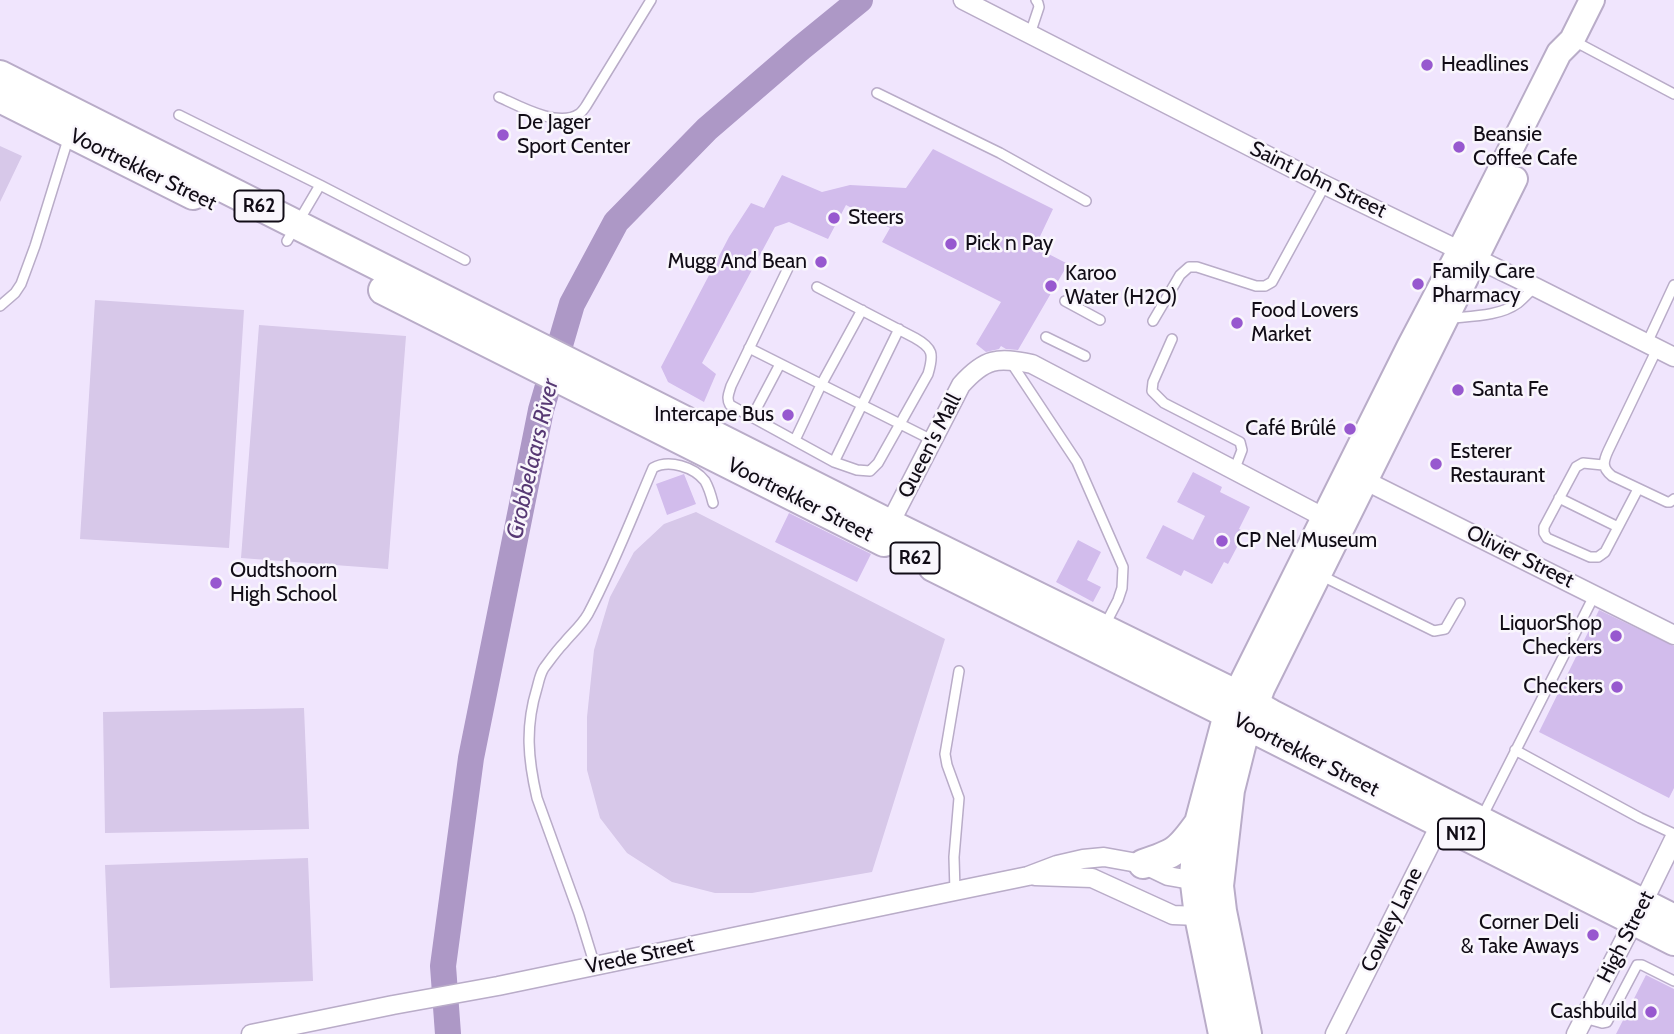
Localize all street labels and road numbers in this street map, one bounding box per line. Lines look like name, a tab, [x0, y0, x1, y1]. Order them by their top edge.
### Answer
street label: Voortrekker Street	[66, 124, 220, 216]
street label: Saint John Street	[1246, 136, 1390, 224]
road number: R62	[234, 190, 284, 222]
street label: Queen's Mall	[893, 390, 967, 502]
street label: Voortrekker Street	[723, 452, 877, 548]
street label: Olivier Street	[1462, 520, 1578, 594]
road number: R62	[890, 542, 940, 573]
street label: Voortrekker Street	[1229, 707, 1383, 803]
road number: N12	[1438, 818, 1484, 849]
street label: Cowley Lane	[1356, 864, 1428, 976]
street label: High Street	[1592, 887, 1660, 987]
street label: Vrede Street	[583, 932, 697, 980]

